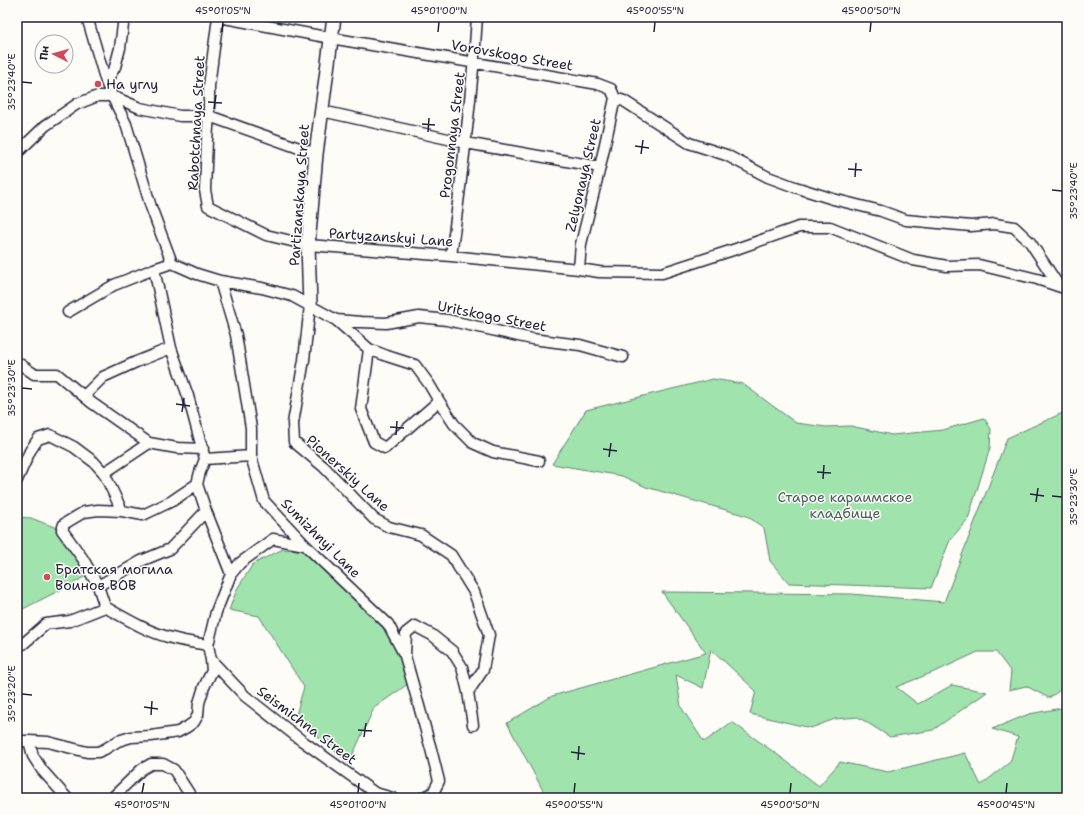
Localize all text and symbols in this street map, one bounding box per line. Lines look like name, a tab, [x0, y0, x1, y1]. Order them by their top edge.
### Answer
text: 45°01'05"N	[195, 4, 251, 17]
text: 45°01'00"N	[411, 4, 467, 17]
text: 45°00'55"N	[626, 4, 684, 17]
text: 45°00'50"N	[841, 4, 901, 17]
north arrow	[34, 34, 74, 74]
street label: Vorovskogo Street	[450, 35, 574, 75]
text: Пн	[36, 45, 53, 61]
text: 35°23'40"E	[5, 53, 18, 111]
street label: Rabotchnaya Street	[183, 55, 209, 191]
street label: Progonnaya Street	[435, 71, 469, 199]
place label: На углу	[106, 75, 158, 93]
marker: На углу	[93, 79, 103, 89]
street label: Zelyonaya Street	[561, 117, 605, 233]
street label: Partizanskaya Street	[285, 123, 313, 267]
text: 35°23'40"E	[1067, 162, 1080, 220]
street label: Partyzanskyi Lane	[328, 224, 454, 250]
street label: Uritskogo Street	[436, 297, 548, 335]
text: 35°23'30"E	[5, 359, 18, 417]
street label: Pionerskiy Lane	[303, 431, 394, 515]
text: 35°23'30"E	[1067, 468, 1080, 526]
park label: Старое караимское кладбище	[777, 488, 913, 522]
street label: Sumizhnyi Lane	[277, 494, 365, 582]
place label: Братская могила Воинов ВОВ	[55, 560, 173, 594]
marker: Братская могила Воинов ВОВ	[42, 572, 52, 582]
text: 35°23'20"E	[5, 665, 18, 723]
street label: Seismichna Street	[254, 682, 360, 768]
text: 45°01'05"N	[114, 798, 170, 811]
text: 45°01'00"N	[330, 798, 386, 811]
text: 45°00'55"N	[545, 798, 603, 811]
text: 45°00'50"N	[760, 798, 820, 811]
text: 45°00'45"N	[977, 798, 1035, 811]

